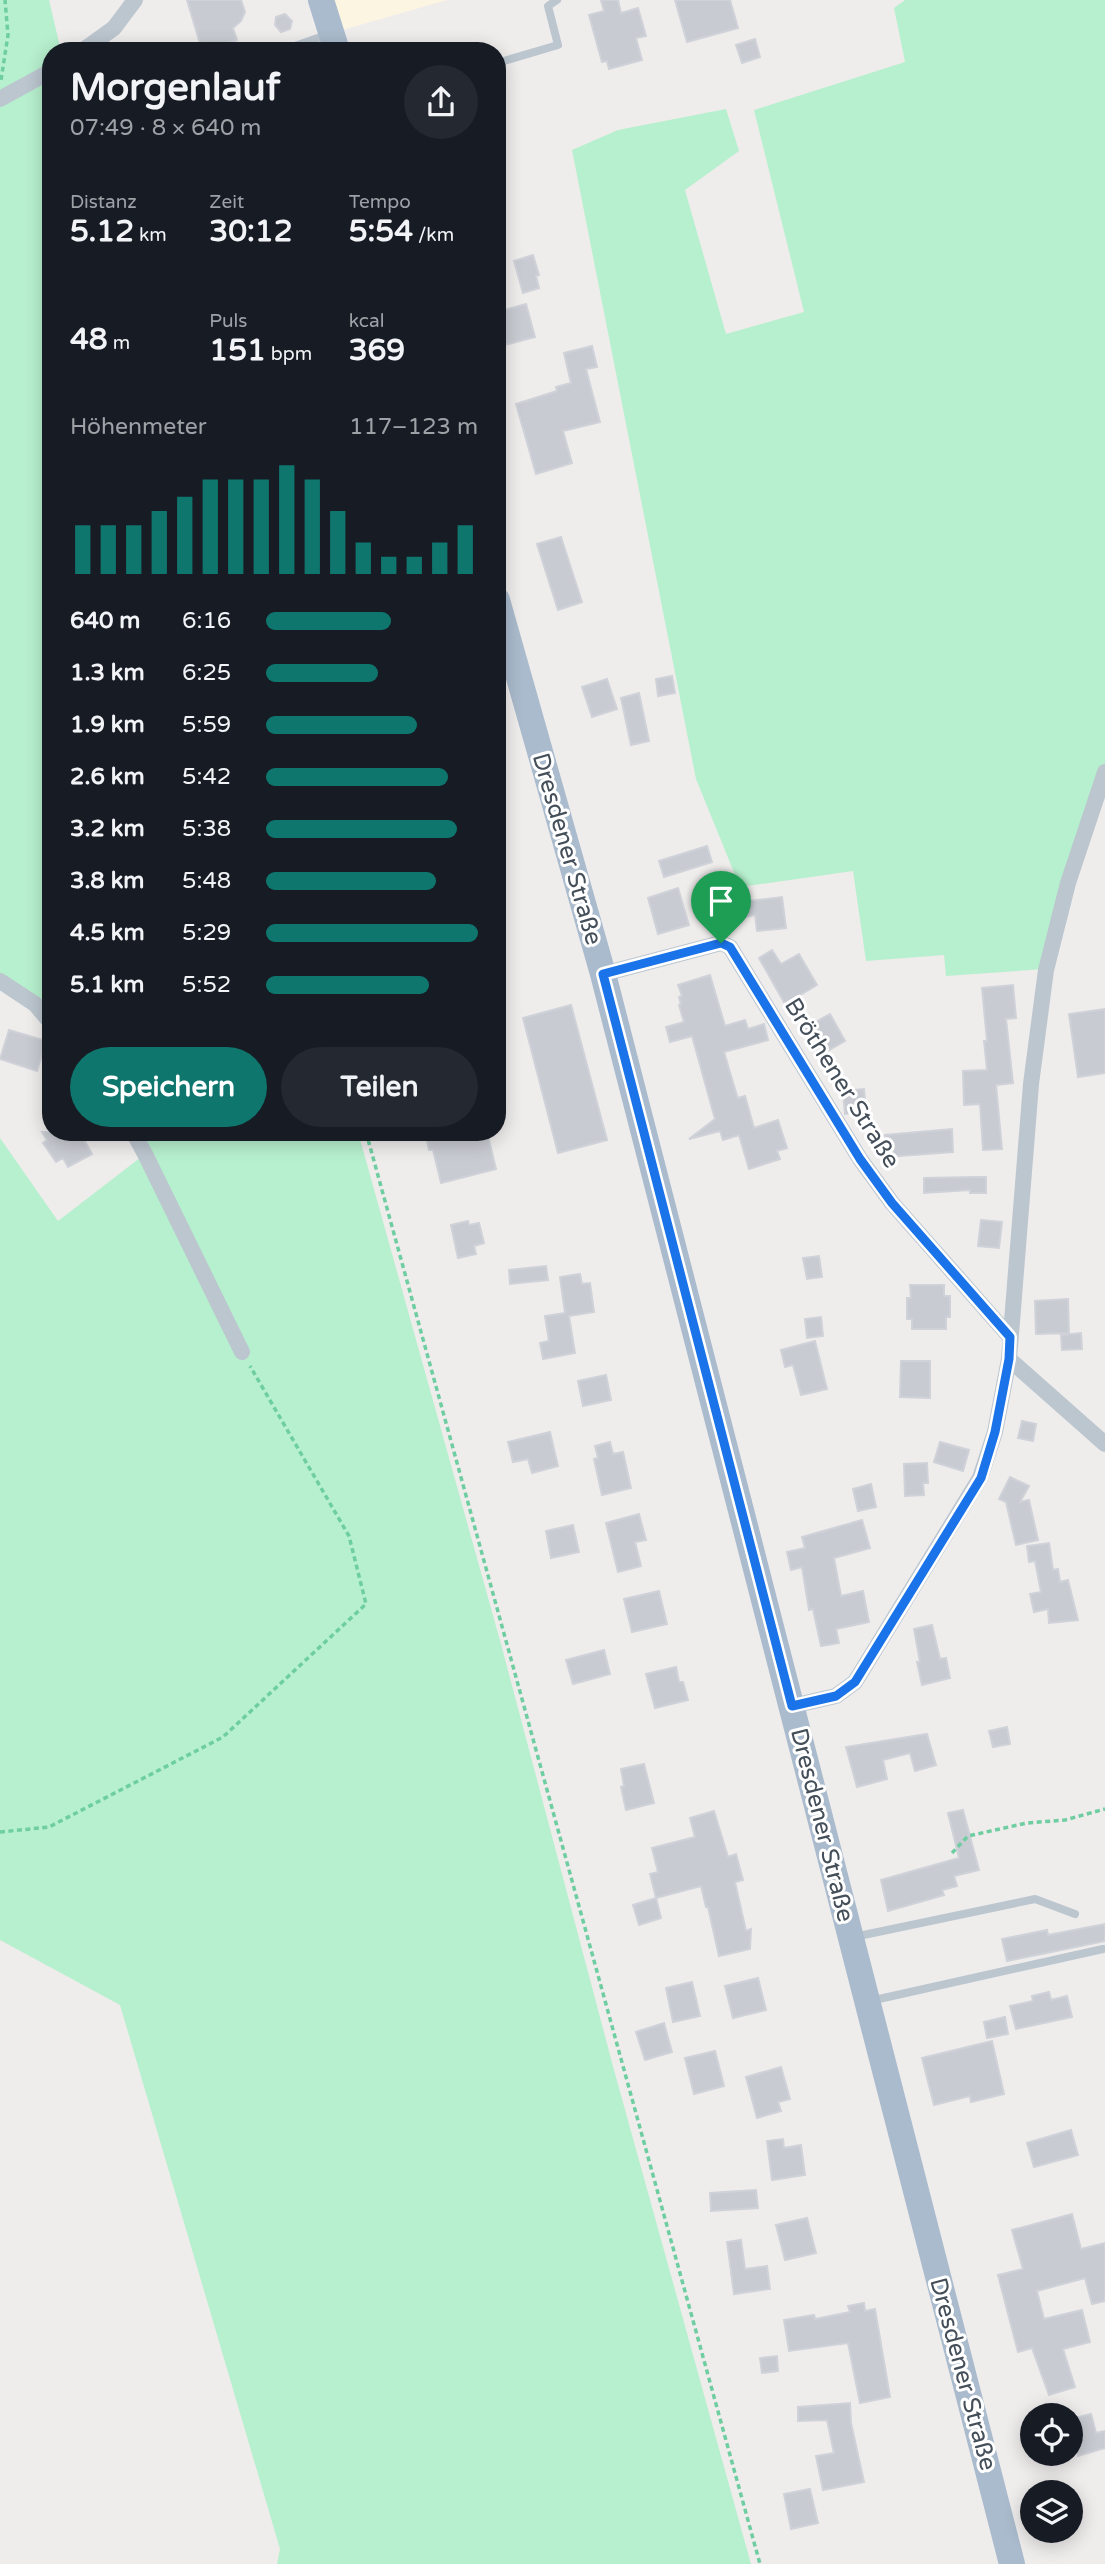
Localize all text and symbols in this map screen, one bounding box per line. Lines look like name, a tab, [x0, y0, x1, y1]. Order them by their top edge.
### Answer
text: Morgenlauf	[70, 65, 280, 111]
button: share	[404, 65, 478, 139]
text: 07:49 · 8 × 640 m	[70, 114, 261, 142]
text: Distanz	[70, 191, 137, 213]
text: Zeit	[209, 191, 244, 213]
text: Tempo	[349, 191, 411, 213]
text: 5.12	[70, 213, 134, 250]
text: 30:12	[209, 213, 293, 250]
text: 5:54	[349, 213, 413, 250]
text: km	[134, 224, 167, 246]
text: /km	[413, 224, 454, 246]
text: Puls	[209, 310, 247, 332]
text: kcal	[349, 310, 384, 332]
text: 48	[70, 321, 108, 358]
text: m	[108, 332, 130, 354]
text: 151	[209, 332, 266, 369]
text: 369	[349, 332, 405, 369]
text: bpm	[266, 343, 312, 365]
text: Höhenmeter	[70, 413, 207, 441]
text: 117–123 m	[349, 413, 478, 441]
text: 640 m	[70, 607, 140, 635]
text: 6:16	[182, 607, 231, 635]
text: 1.3 km	[70, 659, 145, 687]
text: 6:25	[182, 659, 231, 687]
text: 1.9 km	[70, 711, 145, 739]
text: 5:59	[182, 711, 231, 739]
street label: Dresdener Straße	[526, 750, 608, 948]
text: 2.6 km	[70, 763, 145, 791]
text: 5:42	[182, 763, 231, 791]
text: 3.2 km	[70, 815, 145, 843]
text: 5:38	[182, 815, 231, 843]
text: 3.8 km	[70, 867, 144, 895]
text: 5:48	[182, 867, 231, 895]
pin	[691, 871, 751, 943]
icon: arrive	[702, 882, 740, 920]
text: 4.5 km	[70, 919, 145, 947]
text: 5:29	[182, 919, 231, 947]
text: 5.1 km	[70, 971, 144, 999]
text: 5:52	[182, 971, 231, 999]
street label: Bröthener Straße	[778, 993, 906, 1173]
button: Speichern	[70, 1047, 267, 1127]
button: Teilen	[281, 1047, 478, 1127]
street label: Dresdener Straße	[784, 1725, 860, 1925]
street label: Dresdener Straße	[923, 2274, 1003, 2474]
map controls	[1020, 2403, 1083, 2543]
button: locate	[1020, 2403, 1083, 2466]
button: layers	[1020, 2480, 1083, 2543]

